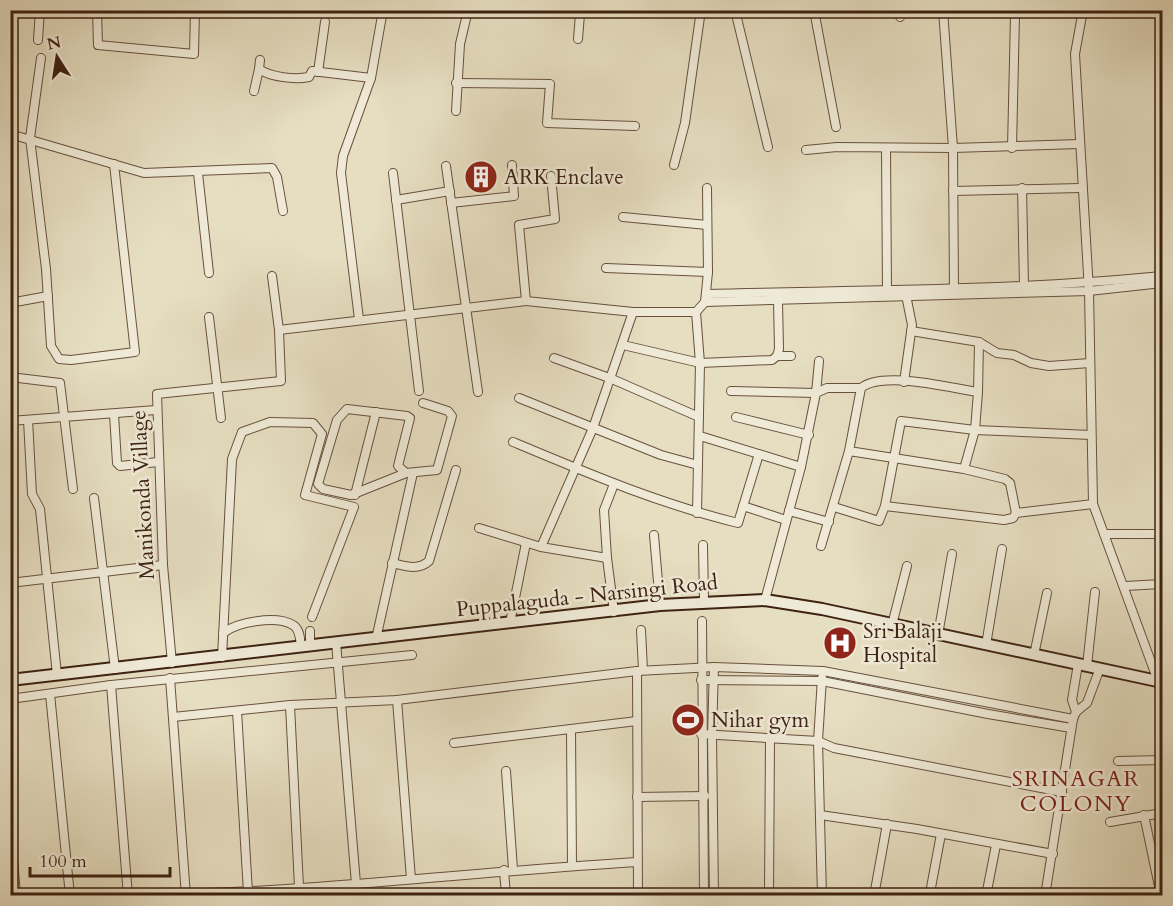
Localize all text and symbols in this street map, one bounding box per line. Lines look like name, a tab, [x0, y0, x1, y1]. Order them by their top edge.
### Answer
north arrow	[27, 27, 87, 87]
text: N	[45, 31, 63, 56]
building icon: ARK Enclave	[463, 159, 499, 195]
place label: ARK Enclave	[504, 163, 624, 192]
street label: Manikonda Village	[124, 410, 162, 580]
street label: Puppalaguda - Narsingi Road	[455, 568, 719, 624]
place label: Sri Balaji Hospital	[863, 617, 942, 670]
hospital icon: Sri Balaji Hospital	[822, 625, 858, 661]
sports icon: Nihar gym	[670, 702, 706, 738]
place label: Nihar gym	[711, 706, 810, 735]
district label: SRINAGAR COLONY	[1012, 764, 1140, 819]
scale bar	[30, 840, 170, 878]
text: 100 m	[39, 849, 87, 874]

